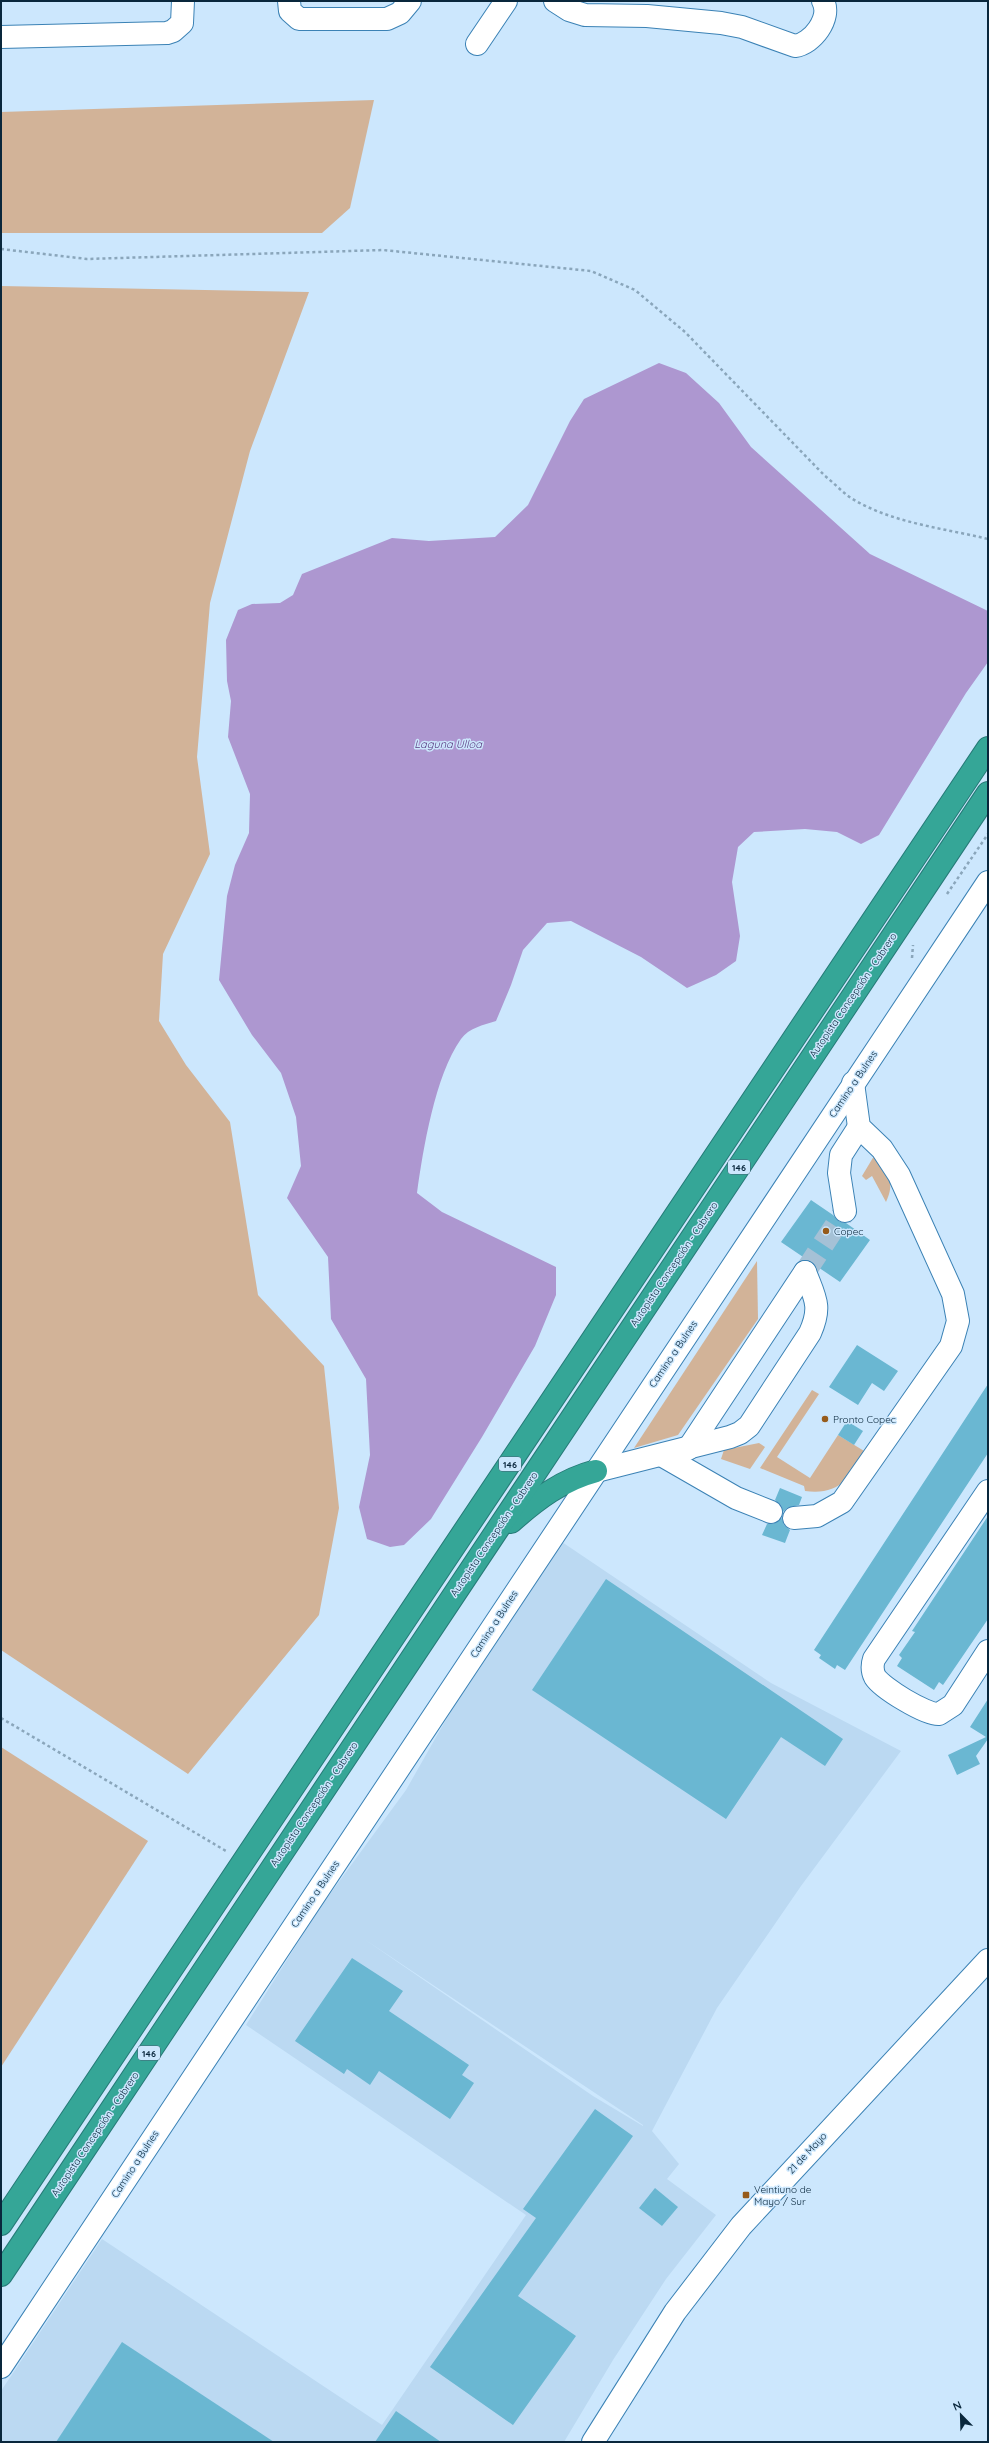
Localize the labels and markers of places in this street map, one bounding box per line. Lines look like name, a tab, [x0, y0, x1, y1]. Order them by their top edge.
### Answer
place label: Copec	[834, 1225, 863, 1238]
marker: Copec	[821, 1226, 831, 1236]
place label: Pronto Copec	[833, 1413, 896, 1426]
marker: Pronto Copec	[820, 1414, 830, 1424]
place label: Veintiuno de Mayo / Sur	[754, 2183, 812, 2208]
marker: Veintiuno de Mayo / Sur	[741, 2190, 751, 2200]

